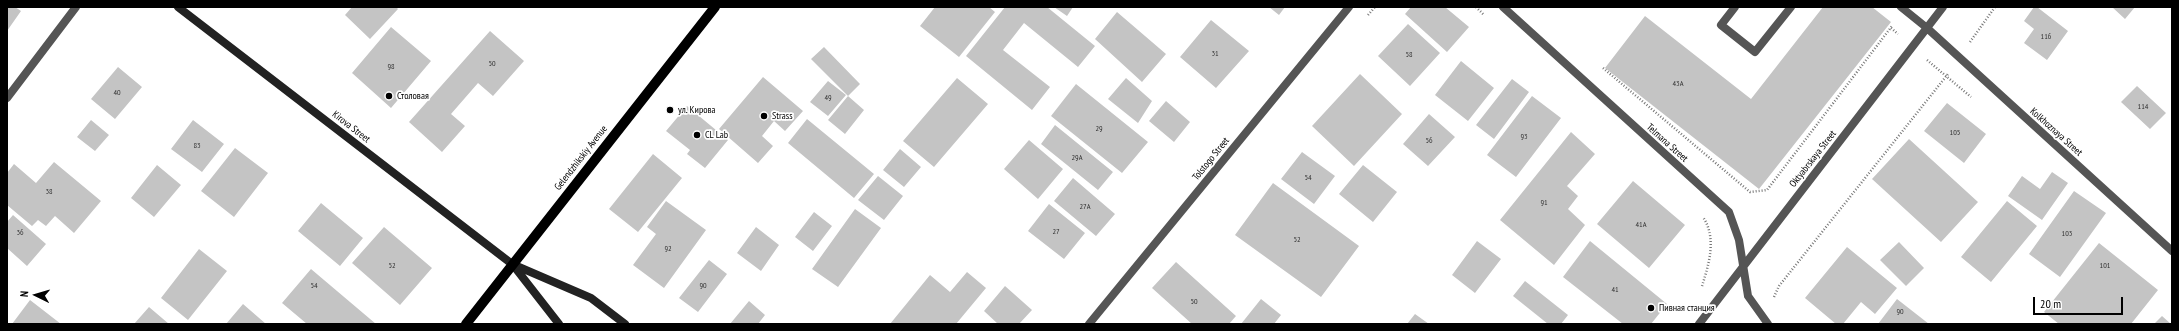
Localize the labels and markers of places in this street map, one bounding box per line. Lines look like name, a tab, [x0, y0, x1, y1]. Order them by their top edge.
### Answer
place label: Столовая	[397, 90, 429, 102]
marker: Столовая	[384, 91, 394, 101]
place label: ул. Кирова	[678, 104, 716, 116]
marker: ул. Кирова	[665, 105, 675, 115]
place label: Strass	[772, 110, 793, 122]
marker: Strass	[759, 111, 769, 121]
place label: CL Lab	[705, 129, 728, 141]
marker: CL Lab	[692, 130, 702, 140]
place label: Пивная станция	[1659, 302, 1715, 314]
marker: Пивная станция	[1646, 303, 1656, 313]

